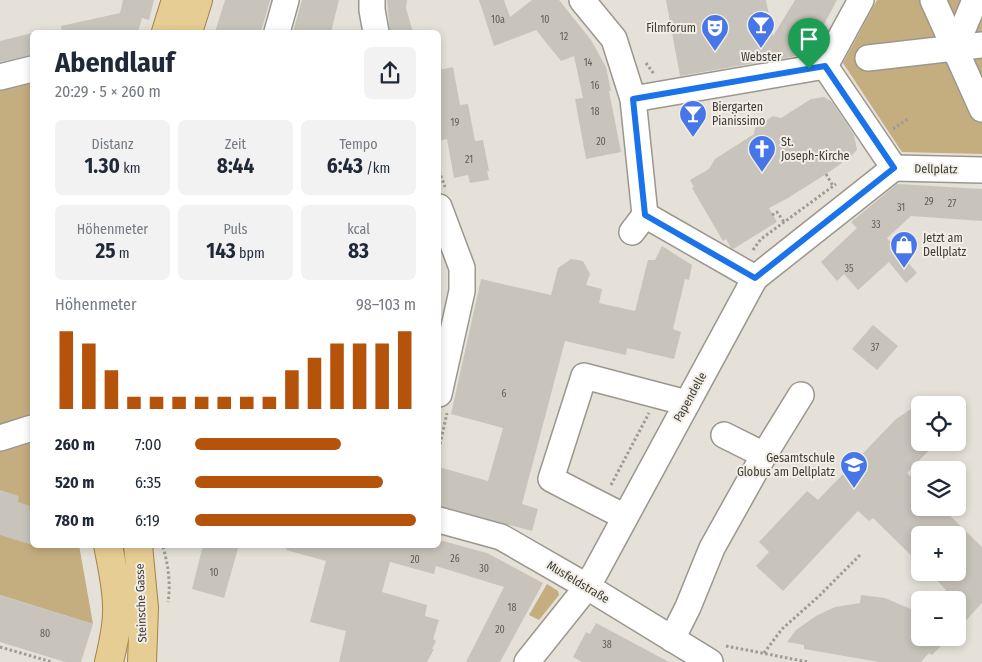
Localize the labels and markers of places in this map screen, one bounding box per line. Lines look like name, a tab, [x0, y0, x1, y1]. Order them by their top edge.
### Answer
bar icon: Webster	[746, 10, 776, 49]
theatre icon: Filmforum	[700, 13, 730, 52]
pin	[788, 18, 830, 69]
place label: Filmforum	[646, 21, 696, 35]
place label: Webster	[741, 50, 782, 64]
bar icon: Biergarten Pianissimo	[678, 99, 708, 138]
place label: Biergarten Pianissimo	[712, 100, 765, 128]
church icon: St. Joseph-Kirche	[747, 134, 777, 173]
place label: St. Joseph-Kirche	[781, 135, 849, 163]
shop icon: Jetzt am Dellplatz	[889, 230, 919, 269]
place label: Jetzt am Dellplatz	[923, 231, 967, 259]
school or university icon: Gesamtschule Globus am Dellplatz	[839, 450, 869, 489]
place label: Gesamtschule Globus am Dellplatz	[737, 451, 835, 479]

